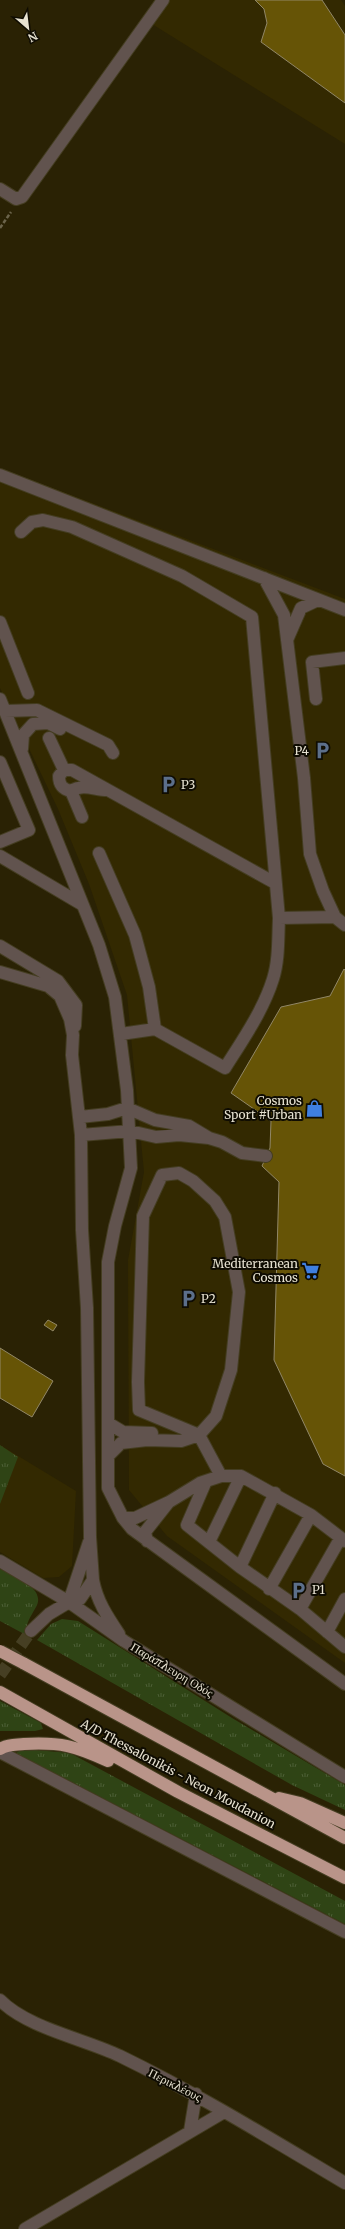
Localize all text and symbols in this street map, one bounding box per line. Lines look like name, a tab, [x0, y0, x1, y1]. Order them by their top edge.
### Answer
north arrow	[8, 8, 48, 48]
text: N	[25, 29, 40, 45]
parking icon: P4	[312, 741, 332, 761]
place label: P4	[294, 743, 310, 758]
parking icon: P3	[158, 775, 178, 795]
place label: P3	[181, 777, 196, 792]
place label: Cosmos Sport #Urban	[224, 1093, 302, 1122]
shop icon: Cosmos Sport #Urban	[305, 1098, 325, 1118]
place label: Mediterranean Cosmos	[212, 1256, 298, 1285]
supermarket icon: Mediterranean Cosmos	[301, 1261, 321, 1281]
parking icon: P2	[178, 1289, 198, 1309]
place label: P2	[201, 1291, 216, 1306]
parking icon: P1	[289, 1580, 309, 1600]
place label: P1	[312, 1582, 326, 1597]
street label: Παράπλευρη Οδός	[128, 1639, 217, 1700]
street label: A/D Thessalonikis - Neon Moudanion	[77, 1715, 278, 1832]
street label: Περικλέους	[146, 2065, 205, 2104]

